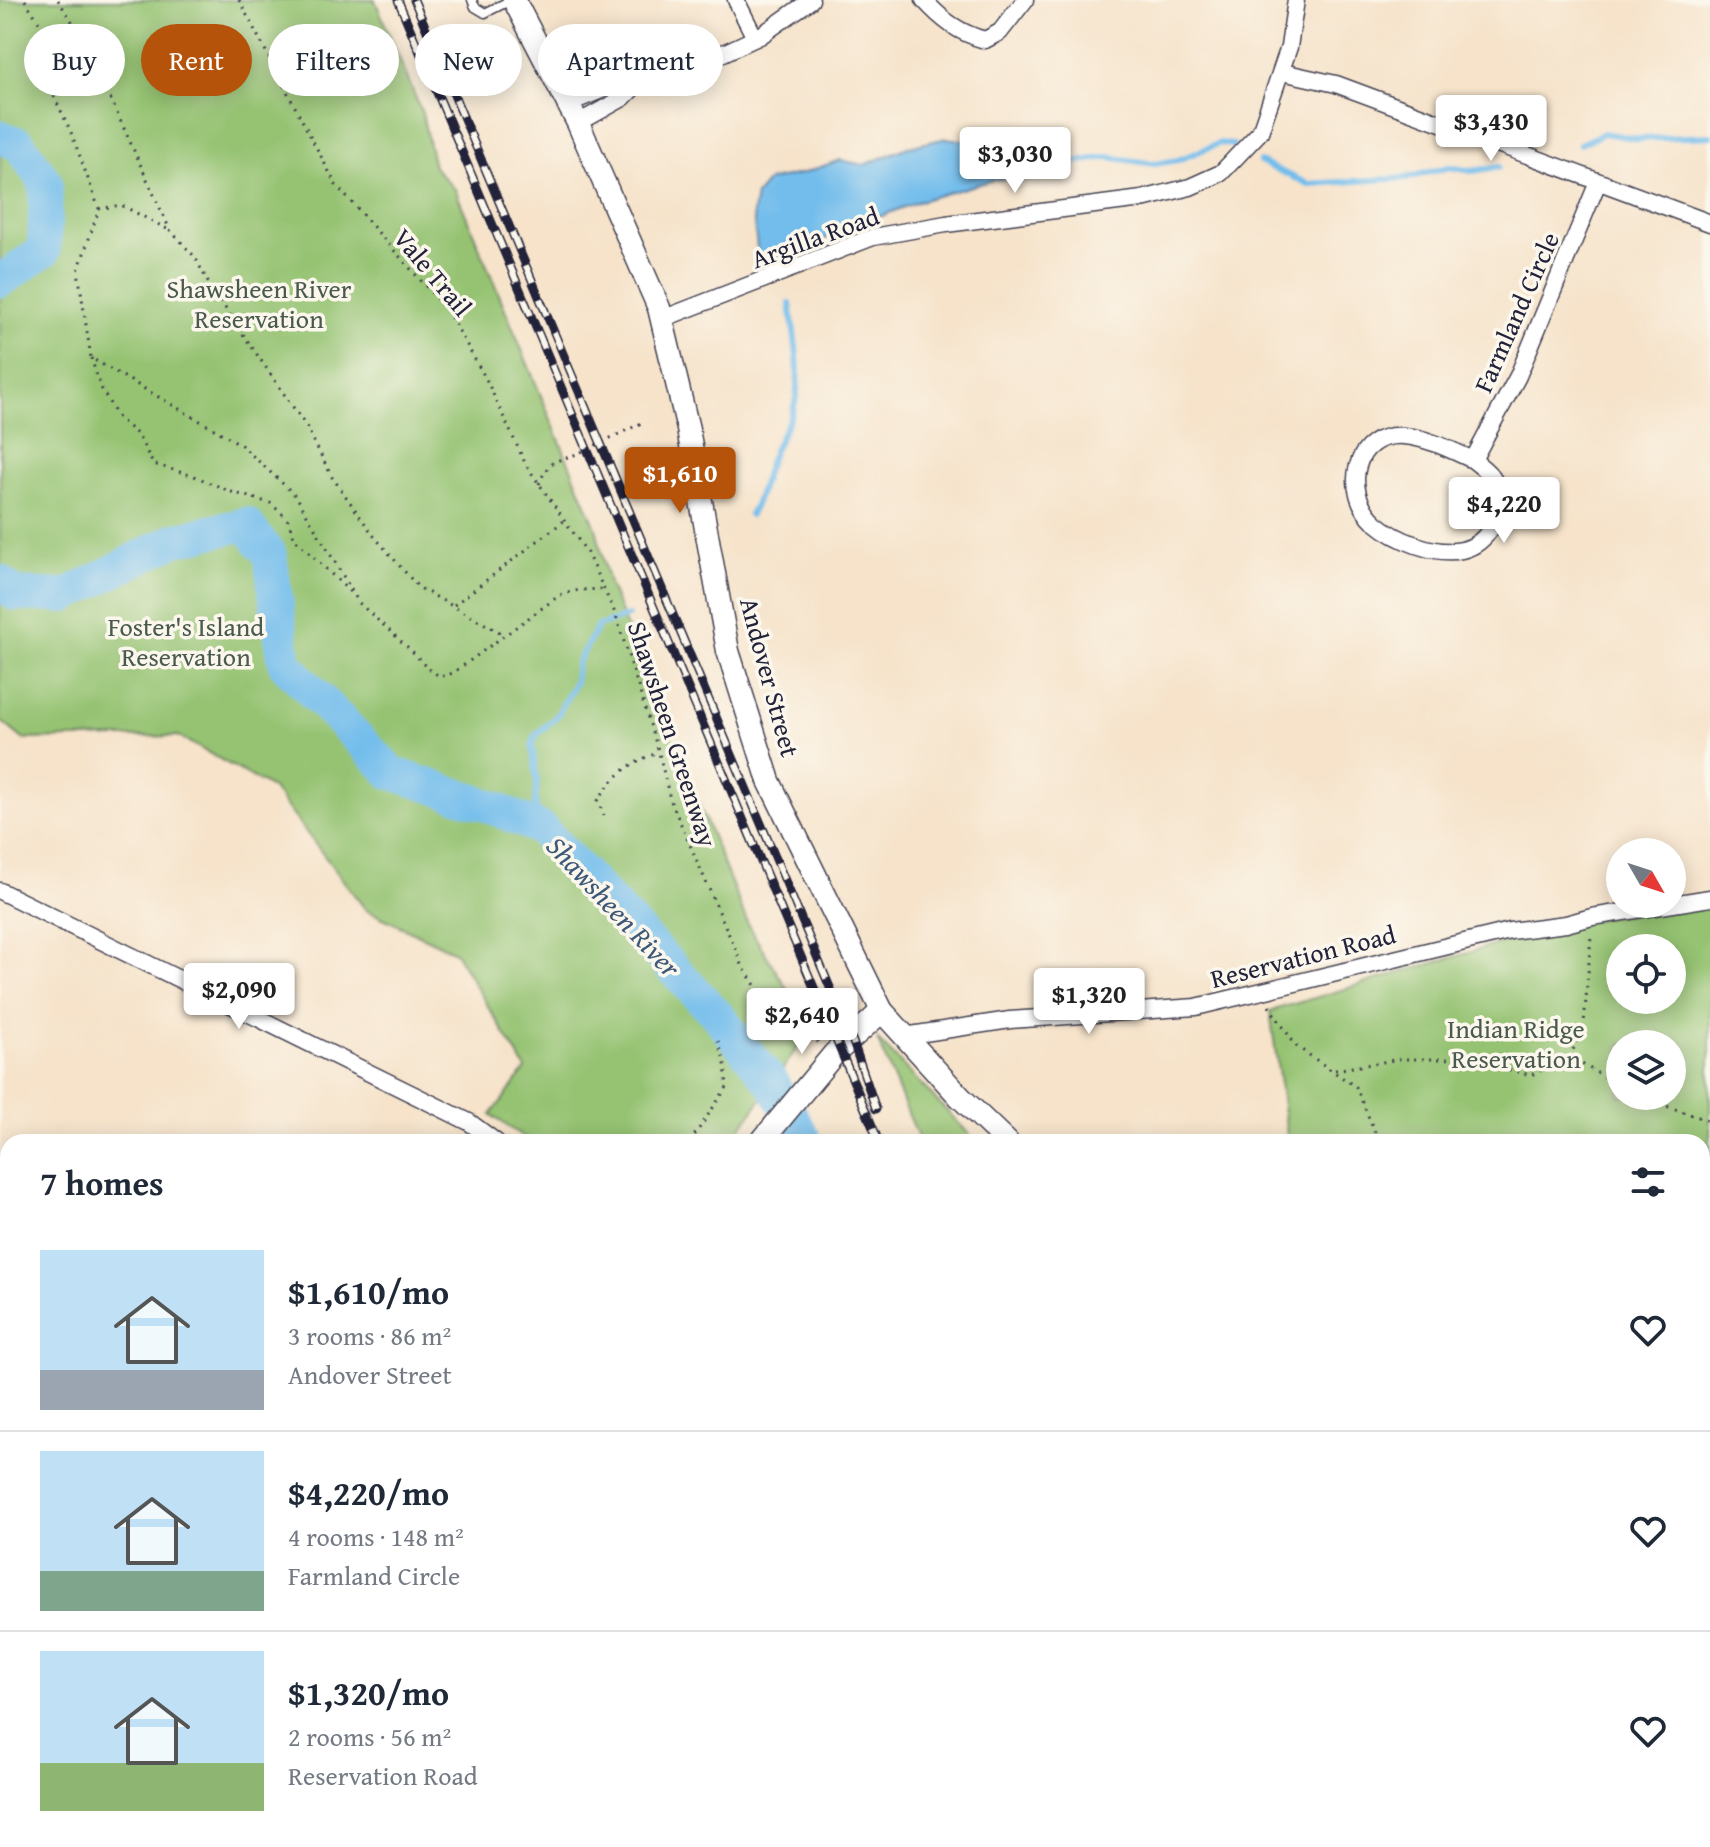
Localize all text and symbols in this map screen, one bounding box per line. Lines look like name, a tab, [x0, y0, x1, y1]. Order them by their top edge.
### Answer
chip: Buy	[24, 24, 125, 96]
chip: Rent	[141, 24, 252, 96]
chip: Filters	[268, 24, 399, 96]
chip: New	[415, 24, 522, 96]
chip: Apartment	[538, 24, 723, 96]
pin: $3,430	[1426, 95, 1556, 163]
text: $3,430	[1454, 101, 1528, 140]
pin: $3,030	[950, 127, 1080, 195]
text: $3,030	[978, 133, 1052, 172]
street label: Argilla Road	[745, 196, 885, 278]
street label: Vale Trail	[384, 219, 482, 325]
street label: Farmland Circle	[1463, 225, 1569, 399]
park label: Shawsheen River Reservation	[167, 269, 352, 338]
pin: $1,610	[615, 447, 745, 515]
text: $1,610	[643, 453, 717, 492]
pin: $4,220	[1439, 477, 1569, 545]
text: $4,220	[1467, 483, 1541, 522]
street label: Andover Street	[730, 593, 810, 761]
park label: Foster's Island Reservation	[108, 607, 264, 676]
street label: Shawsheen Greenway	[618, 616, 728, 852]
water label: Shawsheen River	[538, 826, 692, 987]
north arrow	[1606, 838, 1686, 918]
map controls	[1606, 838, 1686, 1110]
street label: Reservation Road	[1206, 914, 1400, 998]
button: locate	[1606, 934, 1686, 1014]
pin: $2,090	[174, 963, 304, 1031]
pin: $1,320	[1024, 968, 1154, 1036]
text: $2,090	[202, 969, 276, 1008]
text: $1,320	[1052, 974, 1126, 1013]
pin: $2,640	[737, 988, 867, 1056]
text: $2,640	[765, 994, 839, 1033]
park label: Indian Ridge Reservation	[1447, 1009, 1585, 1078]
button: layers	[1606, 1030, 1686, 1110]
text: 7 homes	[40, 1158, 164, 1207]
icon: filters	[1626, 1160, 1670, 1204]
text: $1,610/mo	[288, 1267, 449, 1316]
icon: home	[104, 1282, 200, 1378]
icon: heart	[1626, 1308, 1670, 1352]
text: 3 rooms · 86 m²	[288, 1316, 451, 1355]
text: Andover Street	[288, 1355, 452, 1394]
text: $4,220/mo	[288, 1468, 449, 1517]
icon: home	[104, 1483, 200, 1579]
icon: heart	[1626, 1509, 1670, 1553]
text: 4 rooms · 148 m²	[288, 1517, 464, 1556]
text: Farmland Circle	[288, 1556, 460, 1595]
text: $1,320/mo	[288, 1668, 449, 1717]
icon: home	[104, 1683, 200, 1779]
icon: heart	[1626, 1709, 1670, 1753]
text: 2 rooms · 56 m²	[288, 1717, 451, 1756]
text: Reservation Road	[288, 1756, 478, 1795]

